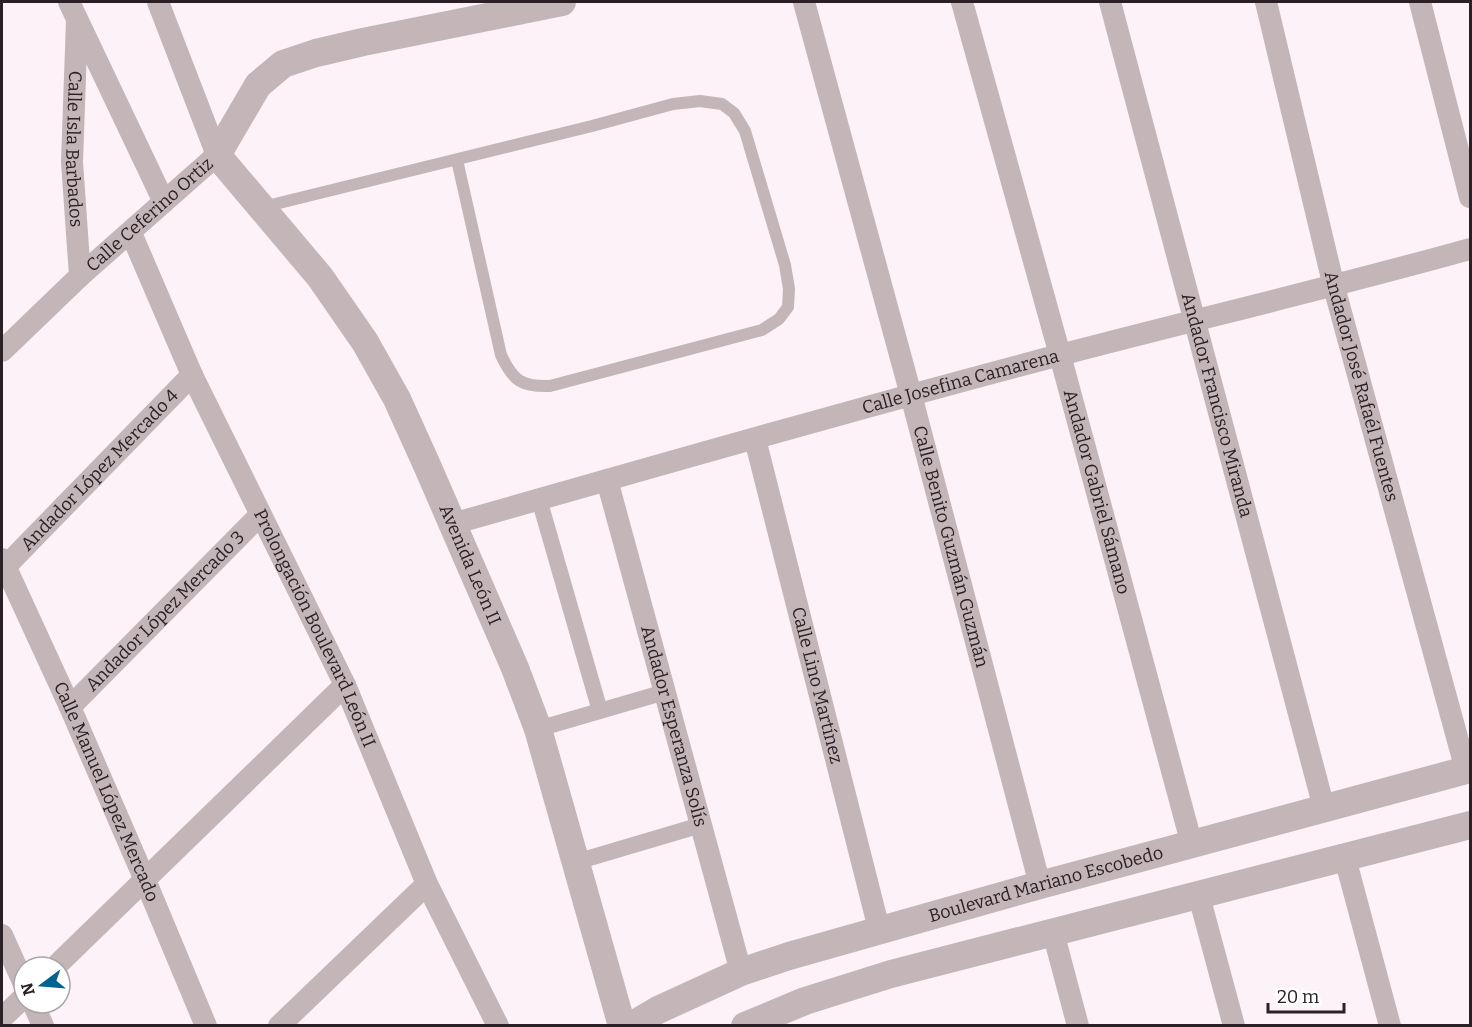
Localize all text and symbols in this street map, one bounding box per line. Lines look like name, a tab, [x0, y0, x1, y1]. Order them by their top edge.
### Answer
street label: Calle Isla Barbados	[61, 70, 88, 228]
street label: Calle Ceferino Ortiz	[82, 153, 218, 276]
street label: Andador José Rafaél Fuentes	[1320, 269, 1403, 504]
street label: Andador Francisco Miranda	[1177, 290, 1257, 520]
street label: Calle Josefina Camarena	[859, 345, 1061, 419]
street label: Andador López Mercado 4	[16, 384, 183, 555]
street label: Andador Gabriel Sámano	[1059, 387, 1135, 596]
street label: Calle Benito Guzmán Guzmán	[909, 423, 993, 670]
street label: Avenida León II	[434, 501, 506, 628]
street label: Prolongación Boulevard León II	[249, 505, 380, 750]
street label: Andador López Mercado 3	[81, 526, 249, 696]
street label: Calle Lino Martínez	[787, 605, 848, 766]
street label: Andador Esperanza Solís	[636, 623, 712, 829]
street label: Calle Manuel López Mercado	[49, 678, 164, 905]
street label: Boulevard Mariano Escobedo	[926, 841, 1165, 927]
north arrow	[12, 955, 72, 1015]
scale bar	[1268, 976, 1344, 1014]
text: N	[17, 980, 39, 998]
text: 20 m	[1277, 986, 1319, 1008]

